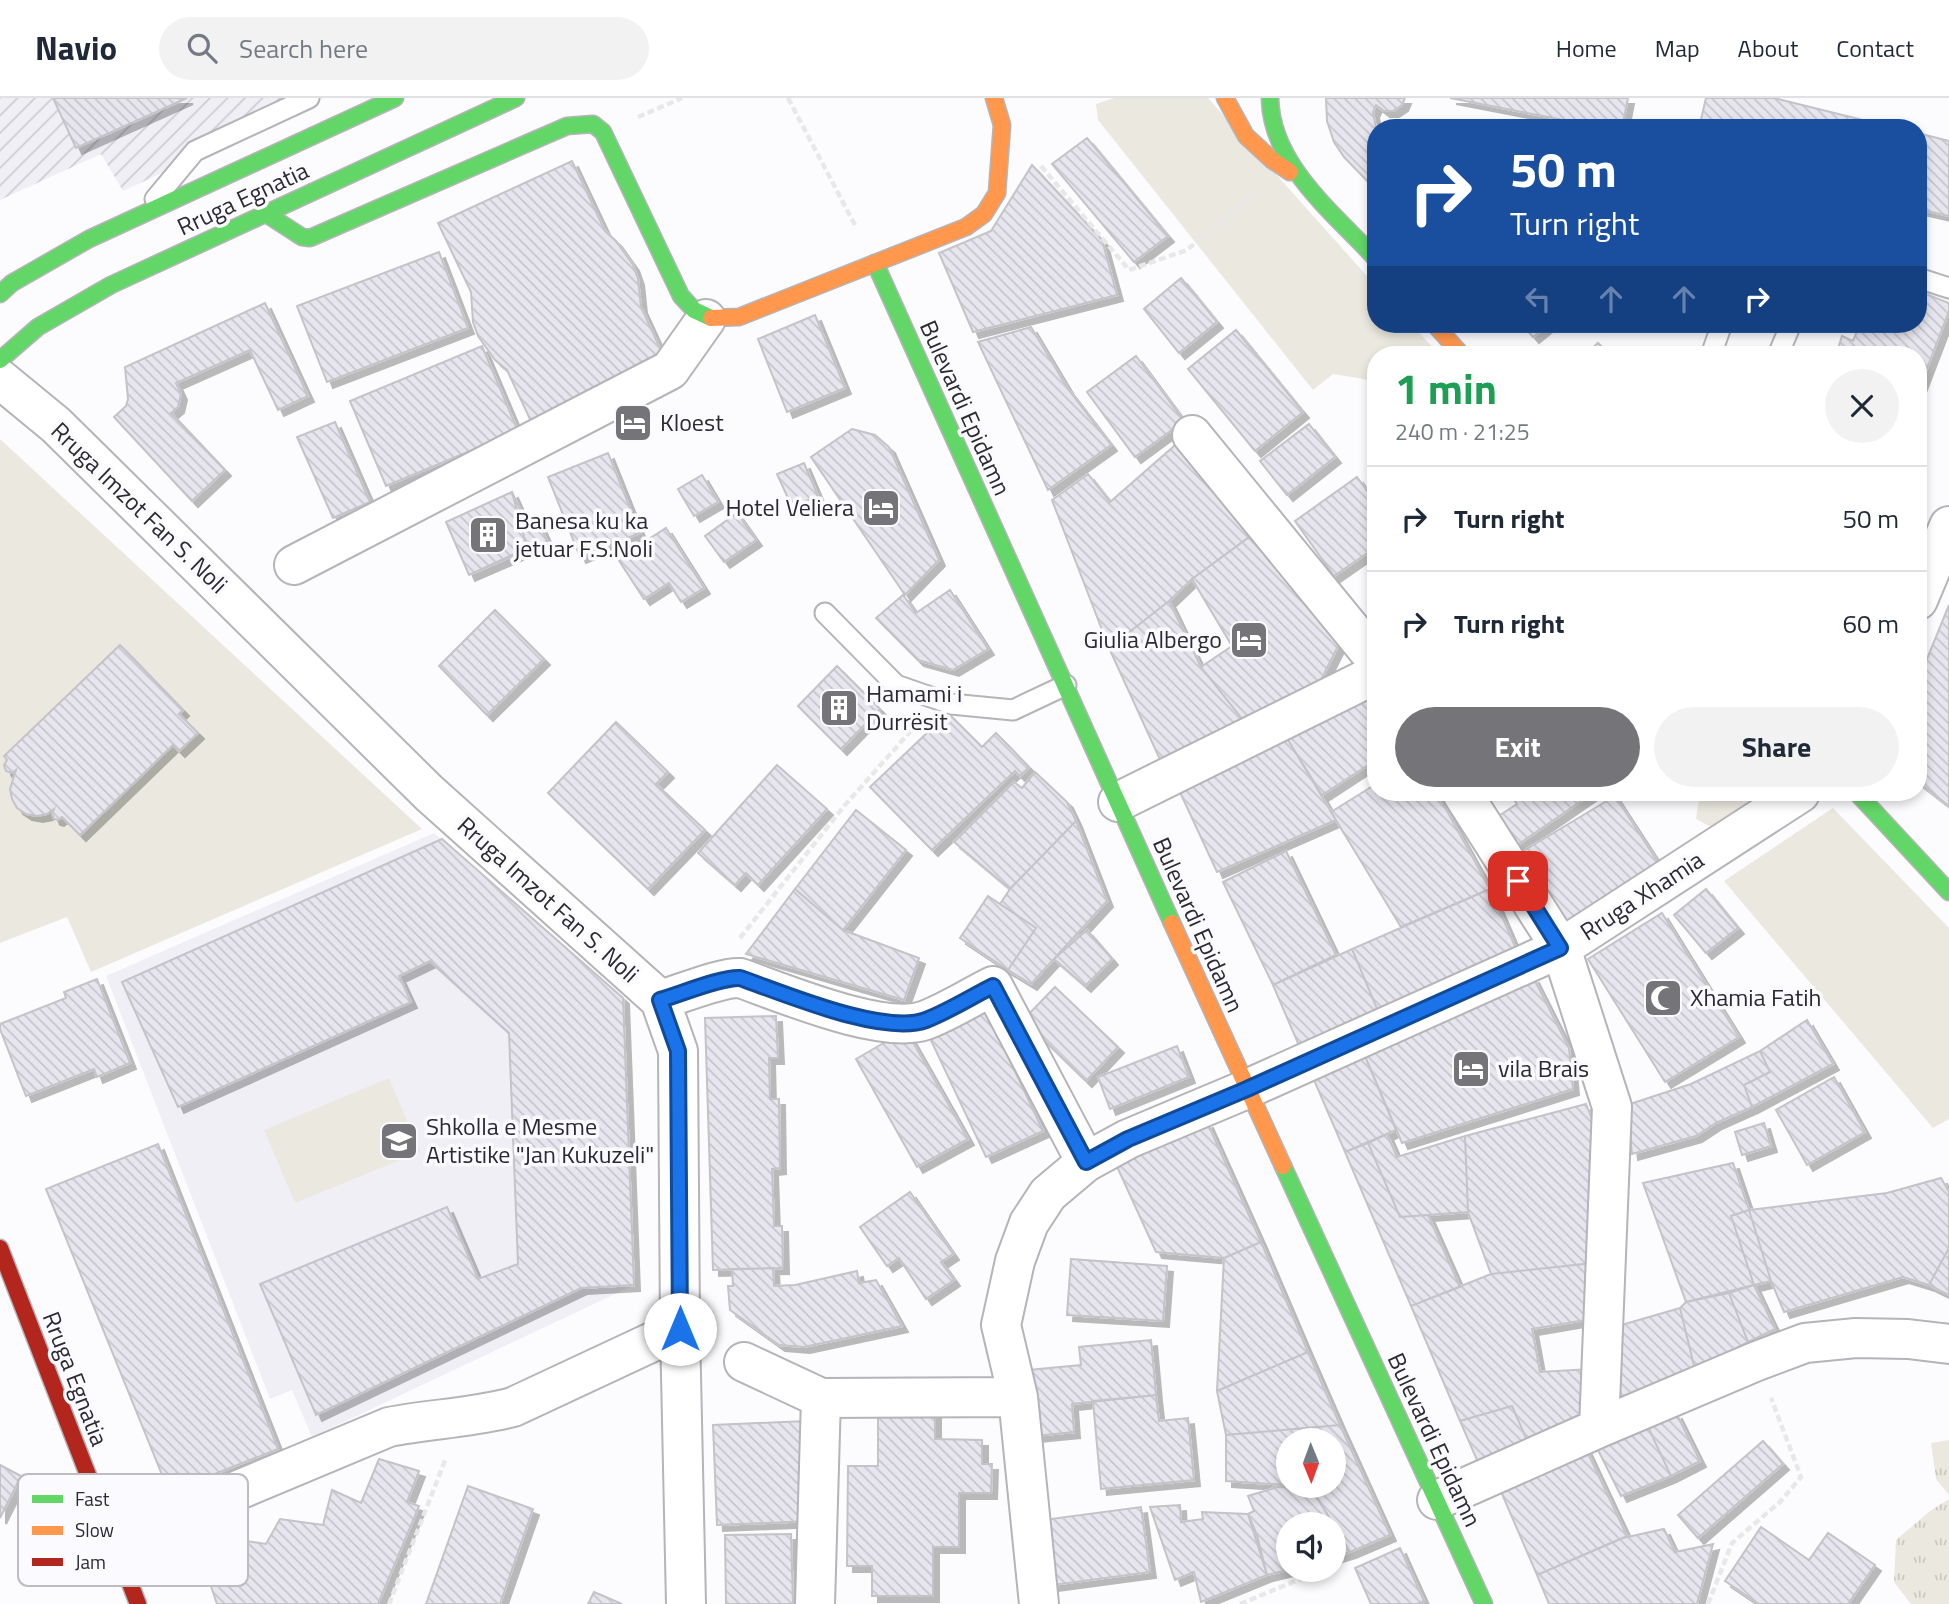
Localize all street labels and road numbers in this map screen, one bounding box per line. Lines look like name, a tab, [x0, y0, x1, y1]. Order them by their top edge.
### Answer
street label: Rruga Egnatia	[171, 152, 314, 244]
street label: Bulevardi Epidamn	[911, 314, 1021, 501]
street label: Rruga Imzot Fan S. Noli	[43, 413, 236, 601]
street label: Rruga Imzot Fan S. Noli	[450, 808, 648, 991]
street label: Bulevardi Epidamn	[1144, 831, 1254, 1018]
street label: Rruga Xhamia	[1572, 842, 1710, 949]
street label: Rruga Egnatia	[34, 1306, 118, 1451]
street label: Bulevardi Epidamn	[1379, 1347, 1491, 1533]

